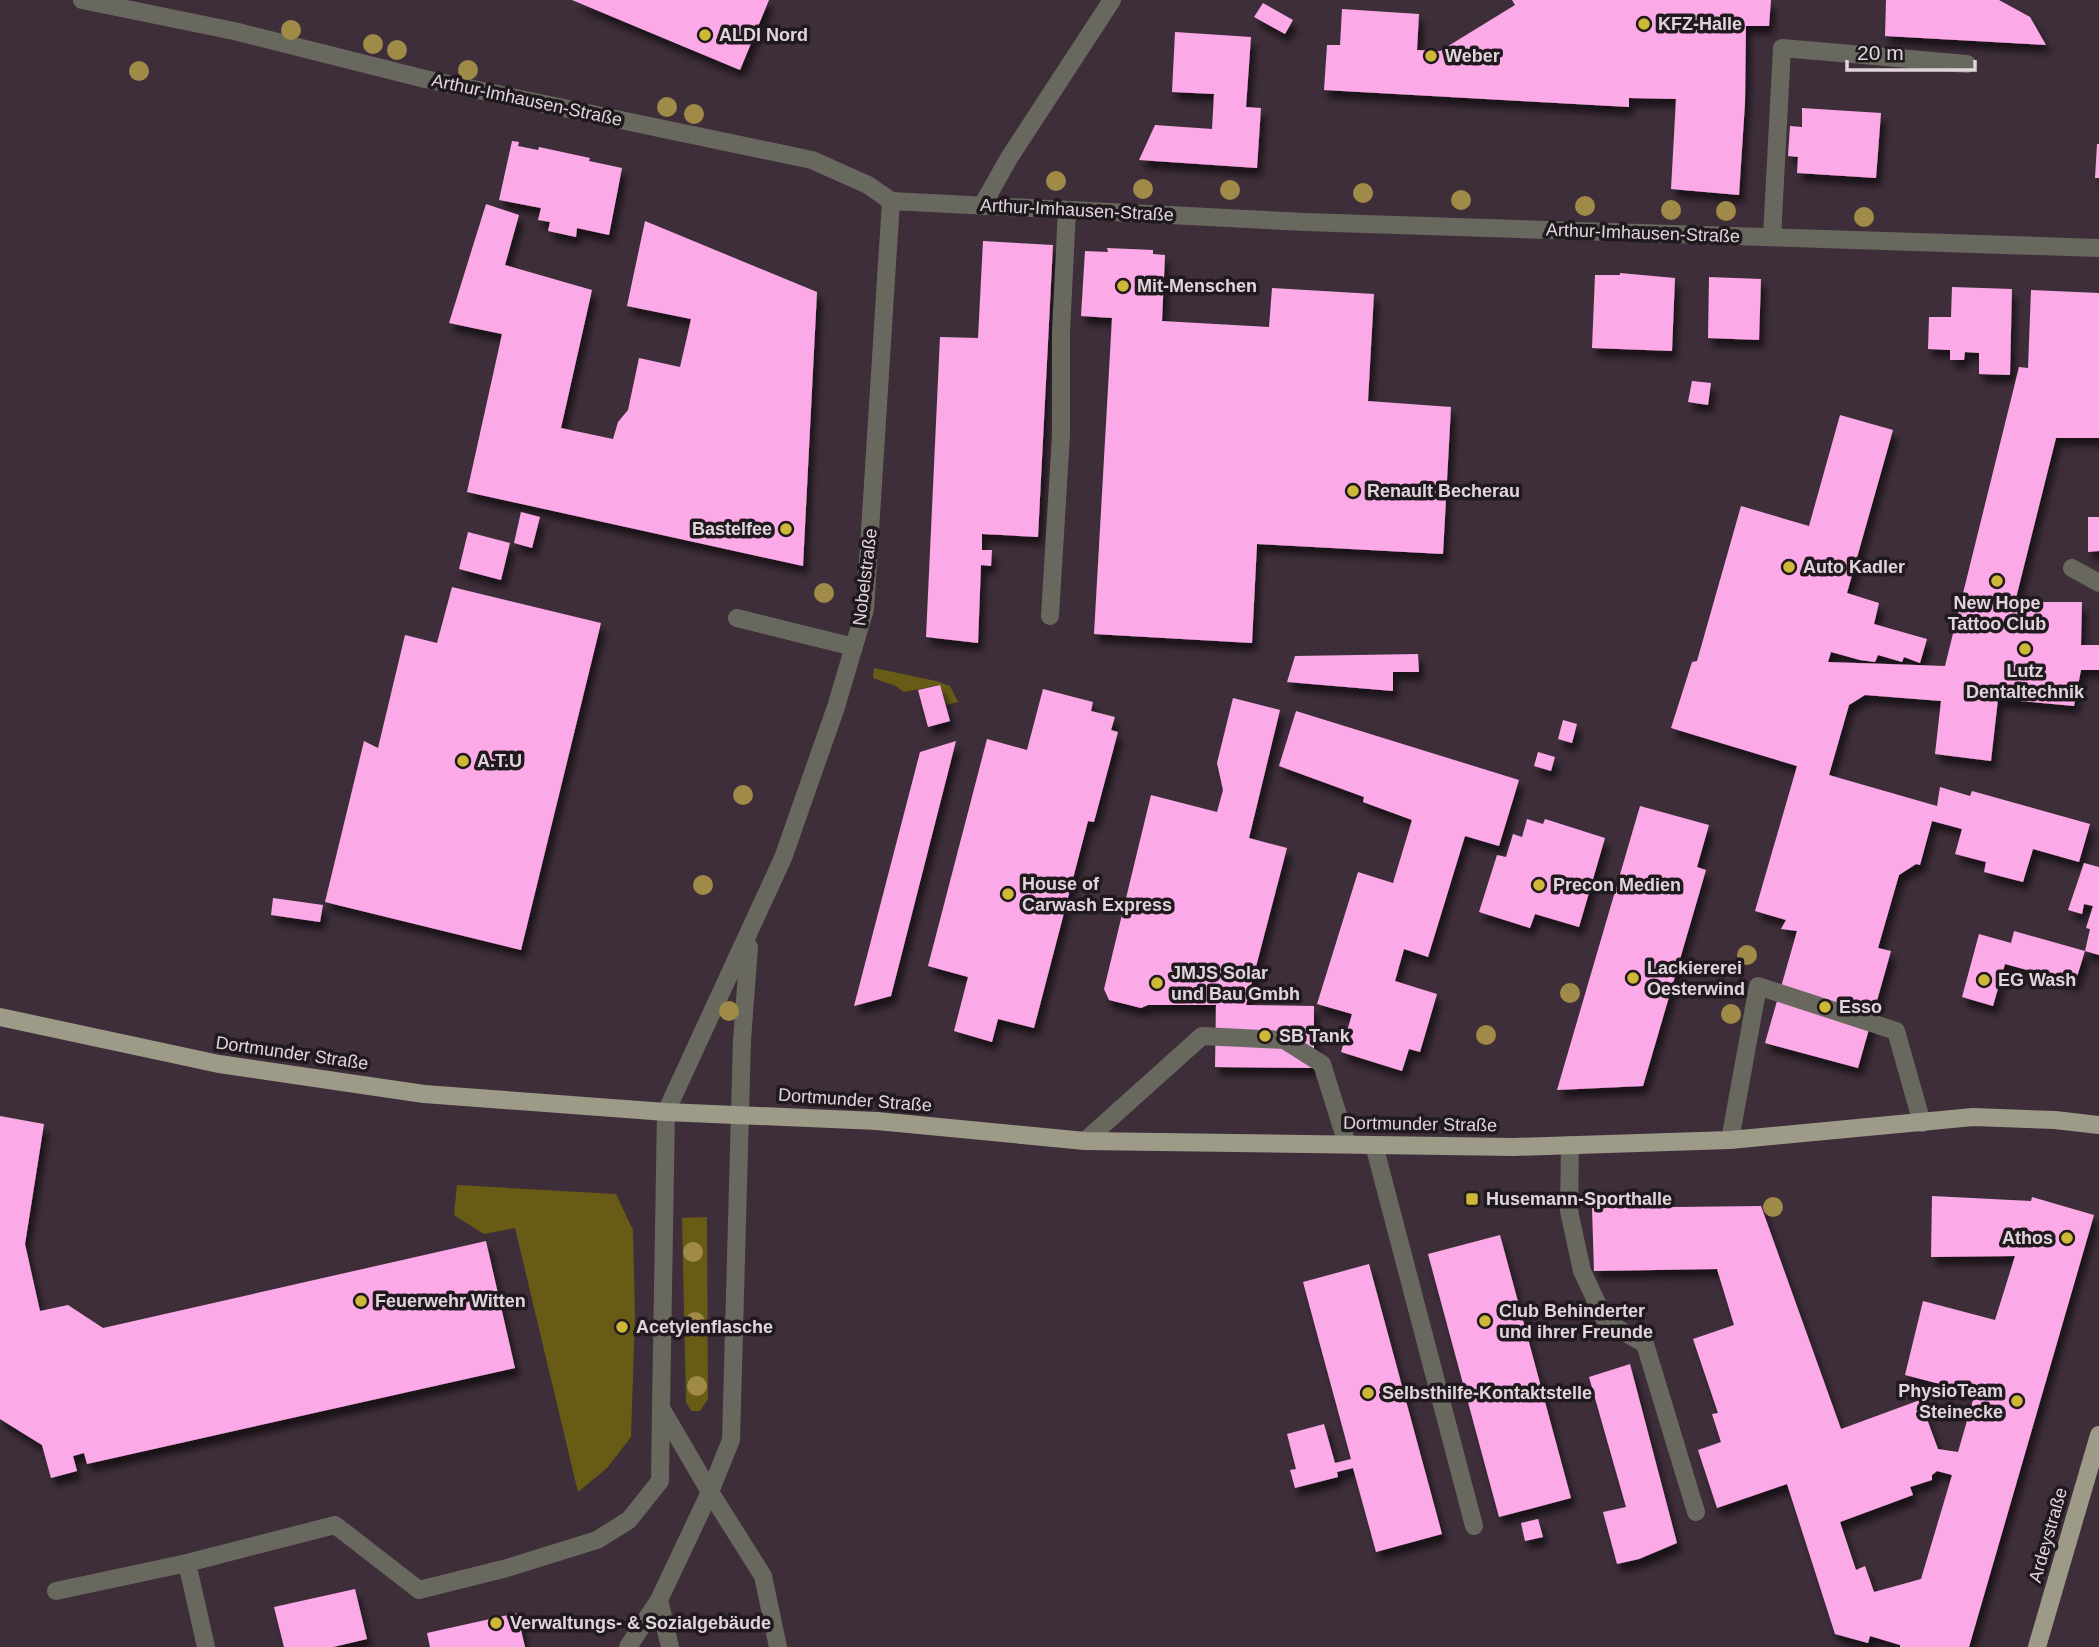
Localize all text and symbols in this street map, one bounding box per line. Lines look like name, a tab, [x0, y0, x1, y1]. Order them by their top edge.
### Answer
place label: KFZ-Halle	[1658, 14, 1742, 34]
marker: KFZ-Halle	[1636, 16, 1652, 32]
place label: ALDI Nord	[719, 25, 808, 45]
marker: ALDI Nord	[697, 27, 713, 43]
scale bar	[1847, 28, 1975, 72]
text: 20 m	[1857, 41, 1904, 64]
place label: Weber	[1445, 46, 1500, 66]
marker: Weber	[1423, 48, 1439, 64]
street label: Arthur-Imhausen-Straße	[430, 70, 624, 130]
street label: Arthur-Imhausen-Straße	[980, 195, 1174, 225]
street label: Arthur-Imhausen-Straße	[1546, 220, 1740, 246]
place label: Mit-Menschen	[1137, 276, 1257, 296]
marker: Mit-Menschen	[1115, 278, 1131, 294]
place label: Renault Becherau	[1367, 481, 1520, 501]
marker: Renault Becherau	[1345, 483, 1361, 499]
place label: Bastelfee	[692, 519, 772, 539]
marker: Bastelfee	[778, 521, 794, 537]
street label: Nobelstraße	[849, 527, 881, 627]
place label: Auto Kadler	[1803, 557, 1905, 577]
marker: Auto Kadler	[1781, 559, 1797, 575]
marker: New Hope Tattoo Club	[1989, 573, 2005, 589]
place label: New Hope Tattoo Club	[1948, 593, 2046, 634]
marker: Lutz Dentaltechnik	[2017, 641, 2033, 657]
place label: Lutz Dentaltechnik	[1966, 661, 2085, 702]
place label: A.T.U	[477, 751, 522, 771]
marker: A.T.U	[455, 753, 471, 769]
place label: House of Carwash Express	[1022, 874, 1172, 915]
place label: Precon Medien	[1553, 875, 1681, 895]
marker: Precon Medien	[1531, 877, 1547, 893]
marker: House of Carwash Express	[1000, 886, 1016, 902]
place label: Lackiererei Oesterwind	[1647, 958, 1745, 999]
place label: JMJS Solar und Bau Gmbh	[1171, 963, 1300, 1004]
marker: Lackiererei Oesterwind	[1625, 970, 1641, 986]
place label: EG Wash	[1998, 970, 2076, 990]
marker: EG Wash	[1976, 972, 1992, 988]
marker: JMJS Solar und Bau Gmbh	[1149, 975, 1165, 991]
place label: Esso	[1839, 997, 1882, 1017]
marker: Esso	[1817, 999, 1833, 1015]
place label: SB Tank	[1279, 1026, 1351, 1046]
marker: SB Tank	[1257, 1028, 1273, 1044]
street label: Dortmunder Straße	[214, 1032, 370, 1074]
street label: Dortmunder Straße	[777, 1085, 933, 1115]
street label: Dortmunder Straße	[1343, 1113, 1497, 1135]
place label: Husemann-Sporthalle	[1486, 1189, 1672, 1209]
marker: Husemann-Sporthalle	[1464, 1191, 1480, 1207]
place label: Athos	[2002, 1228, 2053, 1248]
marker: Athos	[2059, 1230, 2075, 1246]
place label: Feuerwehr Witten	[375, 1291, 526, 1311]
marker: Feuerwehr Witten	[353, 1293, 369, 1309]
place label: Club Behinderter und ihrer Freunde	[1499, 1301, 1653, 1342]
marker: Club Behinderter und ihrer Freunde	[1477, 1313, 1493, 1329]
place label: Acetylenflasche	[636, 1317, 773, 1337]
marker: Acetylenflasche	[614, 1319, 630, 1335]
place label: PhysioTeam Steinecke	[1898, 1381, 2003, 1422]
place label: Selbsthilfe-Kontaktstelle	[1382, 1383, 1592, 1403]
marker: Selbsthilfe-Kontaktstelle	[1360, 1385, 1376, 1401]
marker: PhysioTeam Steinecke	[2009, 1393, 2025, 1409]
street label: Ardeystraße	[2025, 1485, 2071, 1585]
place label: Verwaltungs- & Sozialgebäude	[510, 1613, 771, 1633]
marker: Verwaltungs- & Sozialgebäude	[488, 1615, 504, 1631]

